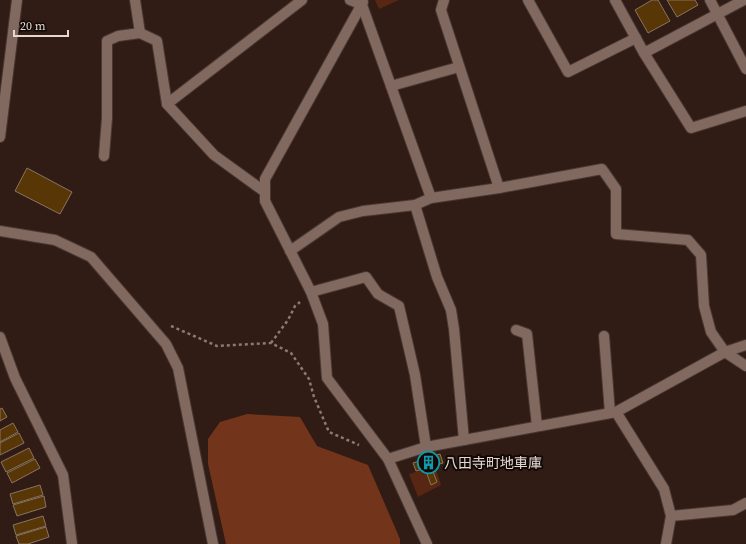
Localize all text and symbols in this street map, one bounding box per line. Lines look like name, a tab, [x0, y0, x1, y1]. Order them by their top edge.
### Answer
scale bar	[14, 12, 68, 38]
text: 20 m	[20, 18, 46, 34]
building icon: 八田寺町地車庫	[415, 450, 441, 476]
place label: 八田寺町地車庫	[444, 453, 542, 473]

